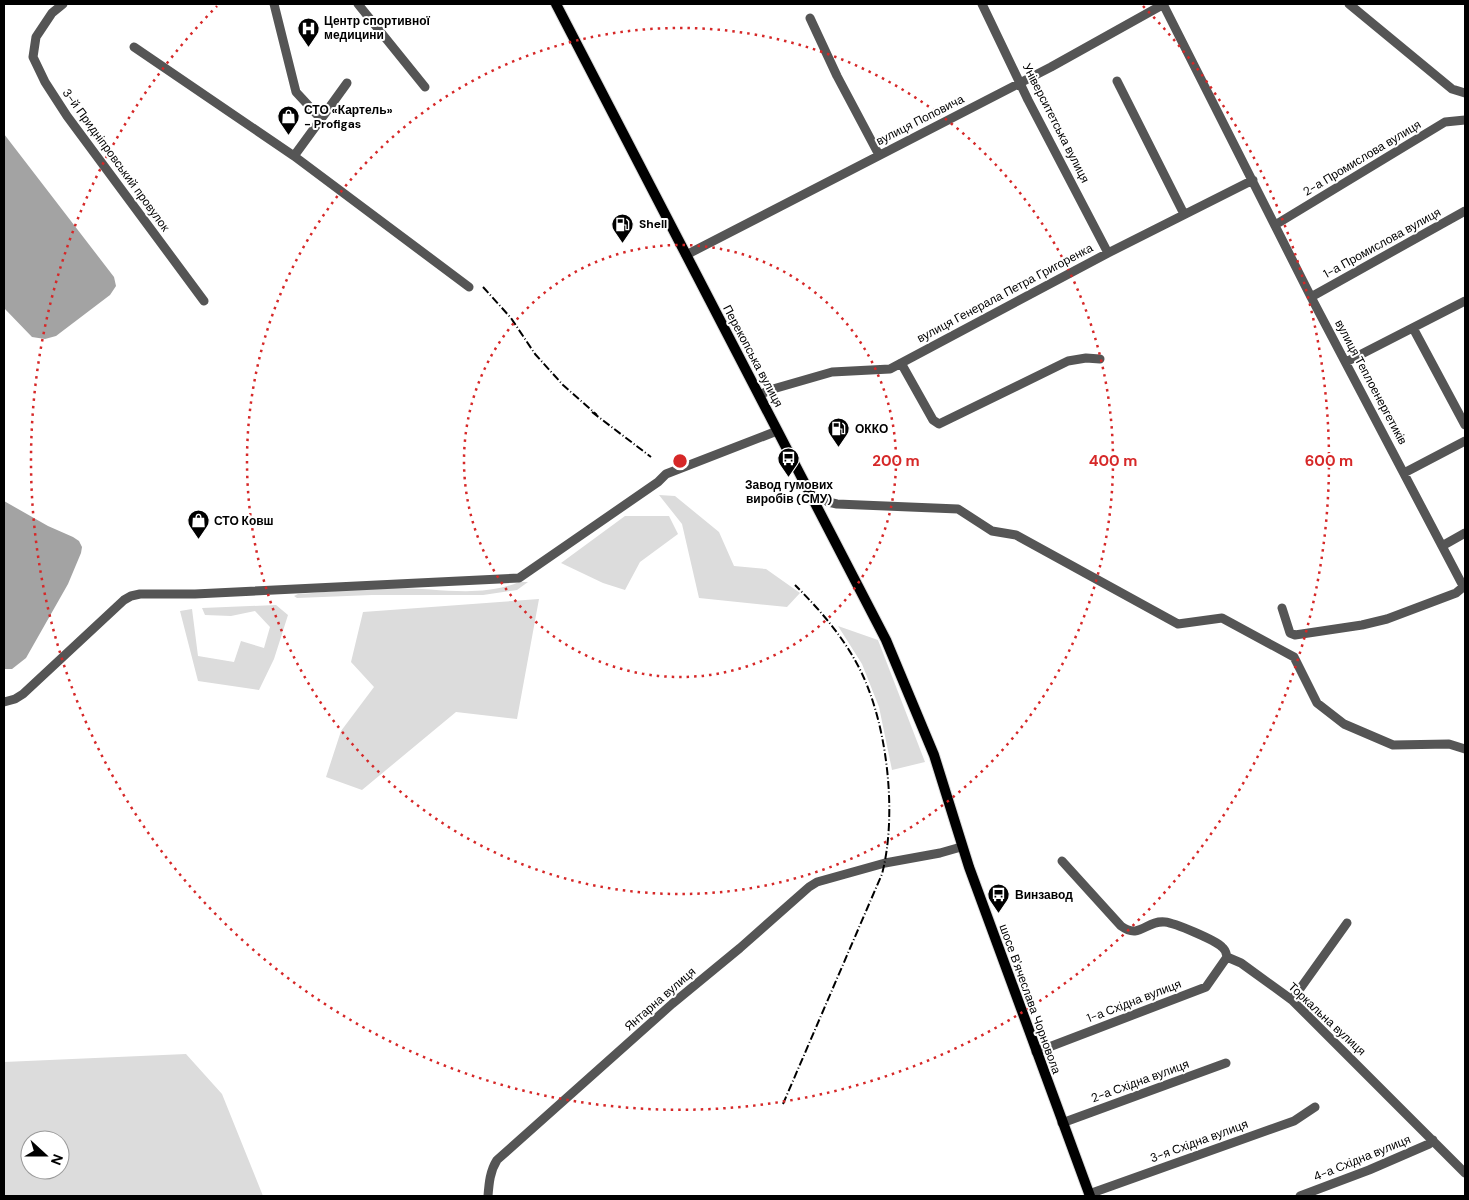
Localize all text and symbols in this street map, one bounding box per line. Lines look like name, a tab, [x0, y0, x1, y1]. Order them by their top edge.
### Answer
place label: Центр спортивної медицини	[324, 13, 430, 43]
hospital icon: Центр спортивної медицини	[296, 16, 320, 47]
street label: Університетська вулиця	[1019, 60, 1093, 186]
street label: 3-й Придніпровський провулок	[59, 85, 174, 235]
street label: вулиця Поповича	[873, 91, 967, 149]
place label: СТО «Картель» - Profigas	[304, 102, 393, 132]
shop icon: СТО «Картель» - Profigas	[276, 105, 300, 136]
street label: 2-а Промислова вулиця	[1300, 116, 1424, 200]
street label: 1-а Промислова вулиця	[1320, 204, 1444, 282]
fuel station icon: Shell	[611, 212, 635, 243]
place label: Shell	[639, 216, 667, 232]
street label: вулиця Генерала Петра Григоренка	[914, 240, 1096, 346]
street label: Перекопська вулиця	[719, 302, 787, 410]
street label: вулиця Теплоенергетиків	[1331, 317, 1411, 447]
fuel station icon: ОККО	[827, 417, 851, 448]
place label: ОККО	[855, 421, 888, 437]
bus stop icon: Завод гумових виробів (СМУ)	[777, 446, 801, 477]
text: 200 m	[872, 451, 920, 471]
text: 400 m	[1089, 451, 1137, 471]
text: 600 m	[1305, 451, 1353, 471]
centre of rings	[671, 452, 689, 470]
place label: Завод гумових виробів (СМУ)	[745, 477, 833, 507]
shop icon: СТО Ковш	[186, 509, 210, 540]
place label: СТО Ковш	[214, 513, 274, 529]
bus stop icon: Винзавод	[987, 883, 1011, 914]
place label: Винзавод	[1015, 887, 1073, 903]
street label: шосе В'ячеслава Чорновола	[995, 922, 1065, 1076]
street label: Янтарна вулиця	[621, 964, 699, 1034]
street label: 1-а Східна вулиця	[1085, 976, 1183, 1026]
street label: Торкальна вулиця	[1285, 979, 1369, 1059]
street label: 2-а Східна вулиця	[1089, 1056, 1191, 1106]
street label: 3-я Східна вулиця	[1148, 1116, 1250, 1166]
north arrow	[20, 1130, 70, 1180]
street label: 4-а Східна вулиця	[1311, 1131, 1413, 1185]
text: N	[47, 1152, 67, 1168]

